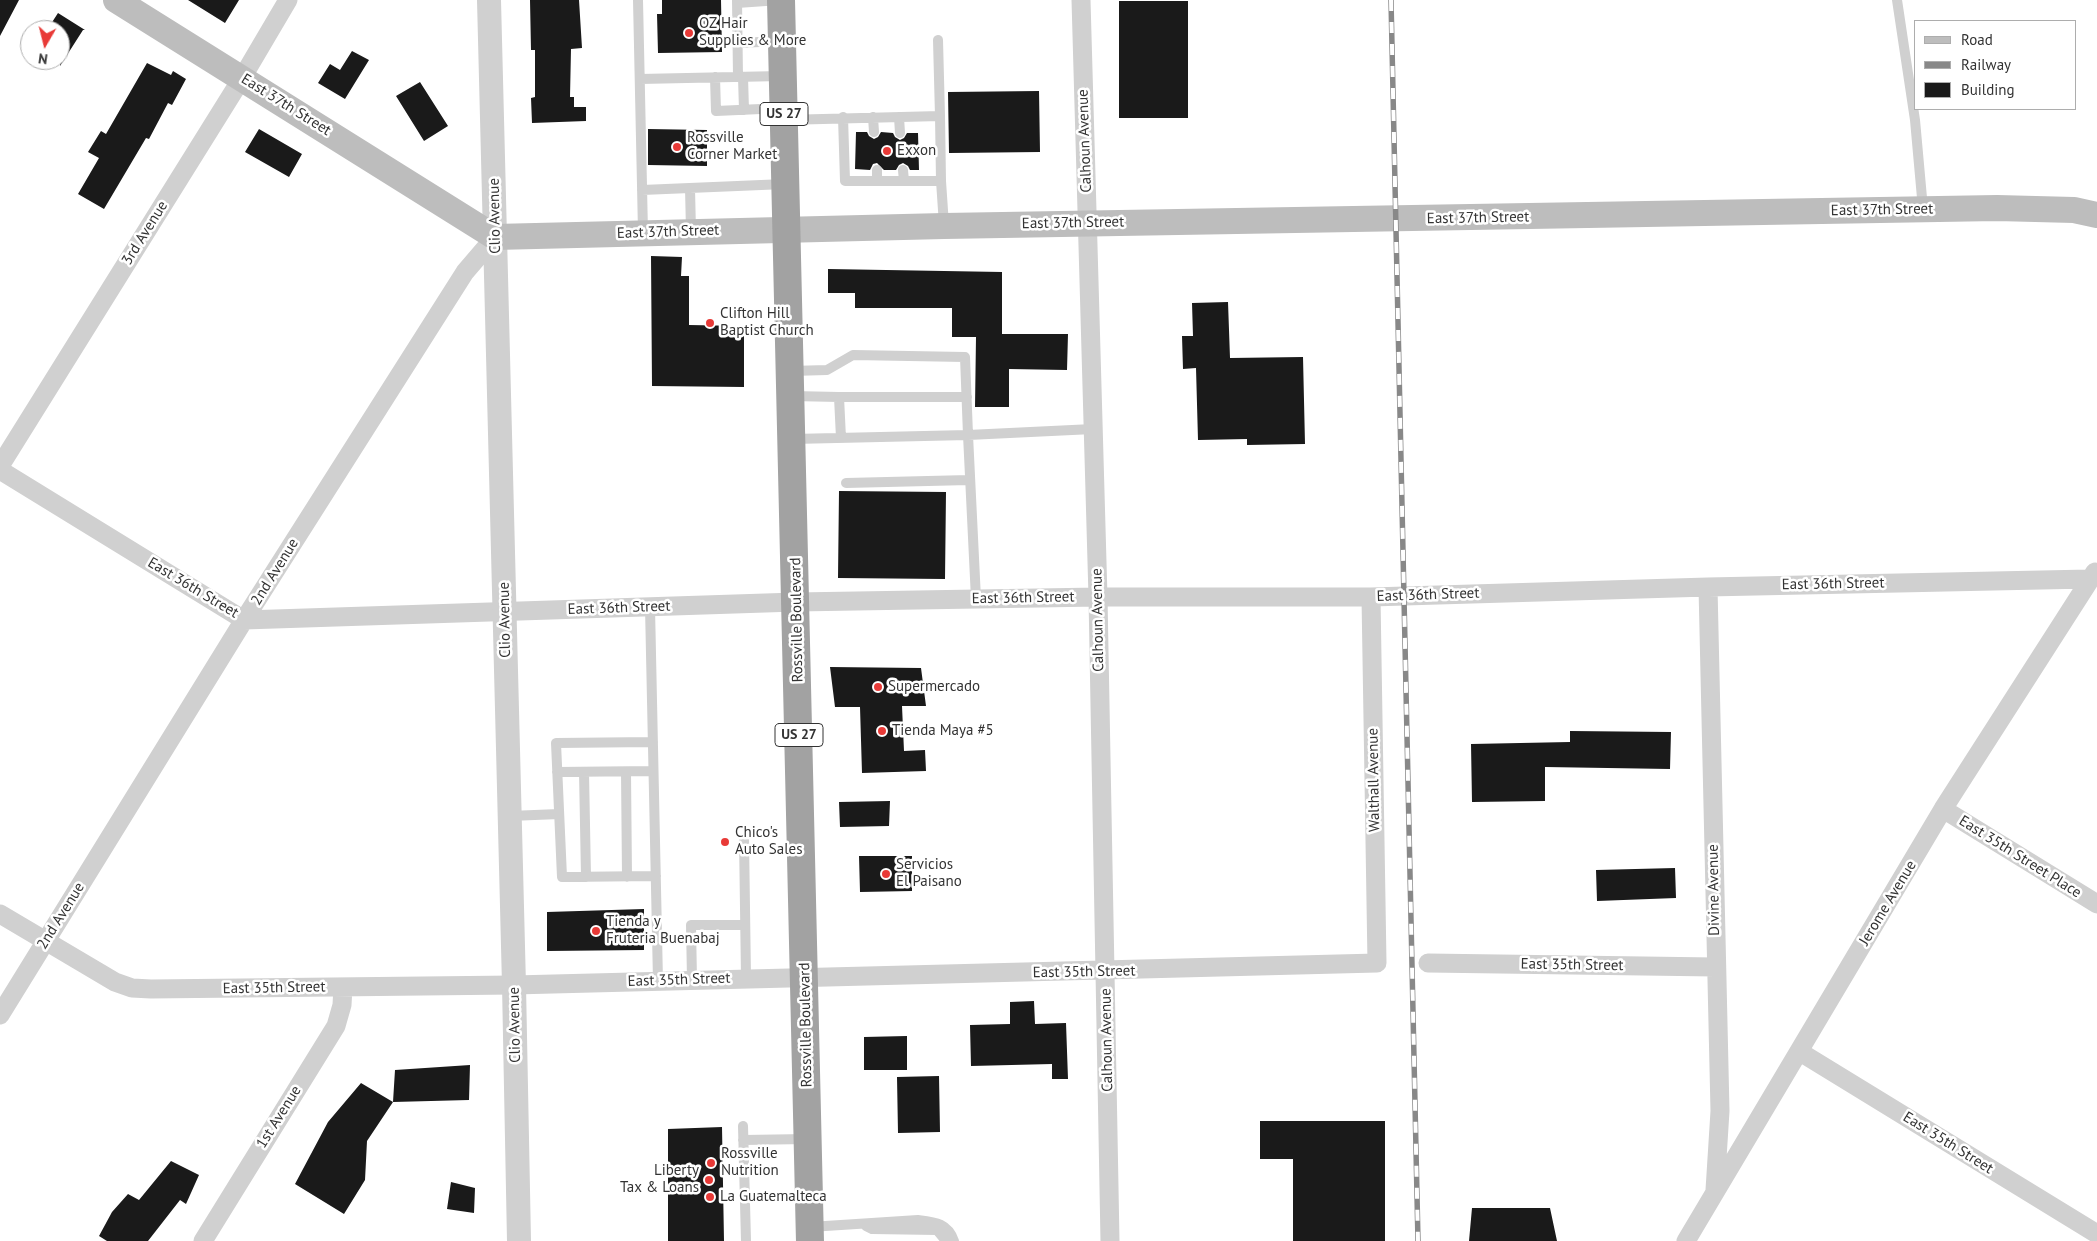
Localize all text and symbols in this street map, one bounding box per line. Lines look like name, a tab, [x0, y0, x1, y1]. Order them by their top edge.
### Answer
place label: OZ Hair Supplies & More	[699, 15, 806, 50]
north arrow	[20, 20, 70, 70]
legend	[1914, 20, 2077, 110]
marker: OZ Hair Supplies & More	[683, 27, 695, 39]
text: Road	[1961, 30, 1993, 49]
text: N	[37, 49, 49, 68]
text: Railway	[1961, 55, 2011, 74]
street label: East 37th Street	[238, 70, 334, 140]
text: Building	[1961, 80, 2015, 99]
street label: Calhoun Avenue	[1074, 89, 1096, 193]
road number: US 27	[760, 102, 808, 126]
place label: Rossville Corner Market	[687, 129, 777, 164]
marker: Rossville Corner Market	[671, 141, 683, 153]
place label: Exxon	[897, 142, 936, 160]
marker: Exxon	[881, 145, 893, 157]
street label: Clio Avenue	[485, 178, 505, 254]
street label: 3rd Avenue	[118, 198, 172, 268]
street label: East 37th Street	[1831, 200, 1933, 220]
street label: East 37th Street	[1427, 208, 1529, 228]
street label: East 37th Street	[1022, 213, 1124, 233]
street label: East 37th Street	[616, 221, 720, 243]
place label: Clifton Hill Baptist Church	[720, 305, 814, 340]
marker: Clifton Hill Baptist Church	[704, 317, 716, 329]
street label: 2nd Avenue	[247, 535, 303, 609]
street label: East 36th Street	[144, 554, 242, 622]
street label: Rossville Boulevard	[787, 557, 807, 683]
street label: Calhoun Avenue	[1088, 568, 1108, 672]
street label: East 36th Street	[1781, 574, 1885, 594]
street label: Clio Avenue	[495, 582, 515, 658]
street label: East 36th Street	[1376, 584, 1480, 606]
street label: East 36th Street	[971, 588, 1075, 608]
street label: East 36th Street	[567, 597, 671, 619]
place label: Supermercado	[888, 678, 980, 696]
marker: Supermercado	[872, 681, 884, 693]
place label: Tienda Maya #5	[892, 722, 994, 740]
road number: US 27	[775, 724, 823, 746]
marker: Tienda Maya #5	[876, 725, 888, 737]
street label: Walthall Avenue	[1364, 728, 1384, 832]
street label: East 35th Street Place	[1955, 812, 2085, 902]
place label: Chico's Auto Sales	[735, 824, 803, 859]
marker: Chico's Auto Sales	[719, 836, 731, 848]
street label: Divine Avenue	[1704, 844, 1724, 936]
place label: Servicios El Paisano	[896, 856, 962, 891]
street label: Jerome Avenue	[1856, 857, 1920, 949]
marker: Servicios El Paisano	[880, 868, 892, 880]
street label: 2nd Avenue	[33, 879, 89, 953]
place label: Tienda y Fruteria Buenabaj	[606, 913, 720, 948]
marker: Tienda y Fruteria Buenabaj	[590, 925, 602, 937]
street label: East 35th Street	[1520, 955, 1624, 975]
street label: Rossville Boulevard	[796, 962, 816, 1088]
street label: East 35th Street	[1032, 962, 1136, 982]
street label: East 35th Street	[627, 969, 731, 991]
street label: East 35th Street	[222, 978, 326, 998]
street label: Clio Avenue	[505, 987, 525, 1063]
street label: Calhoun Avenue	[1097, 988, 1117, 1092]
street label: 1st Avenue	[253, 1082, 305, 1152]
street label: East 35th Street	[1900, 1108, 1996, 1178]
place label: Rossville Nutrition	[721, 1145, 779, 1180]
marker: Rossville Nutrition	[705, 1157, 717, 1169]
place label: Liberty Tax & Loans	[620, 1162, 699, 1197]
marker: Liberty Tax & Loans	[703, 1174, 715, 1186]
place label: La Guatemalteca	[720, 1188, 827, 1206]
marker: La Guatemalteca	[704, 1191, 716, 1203]

